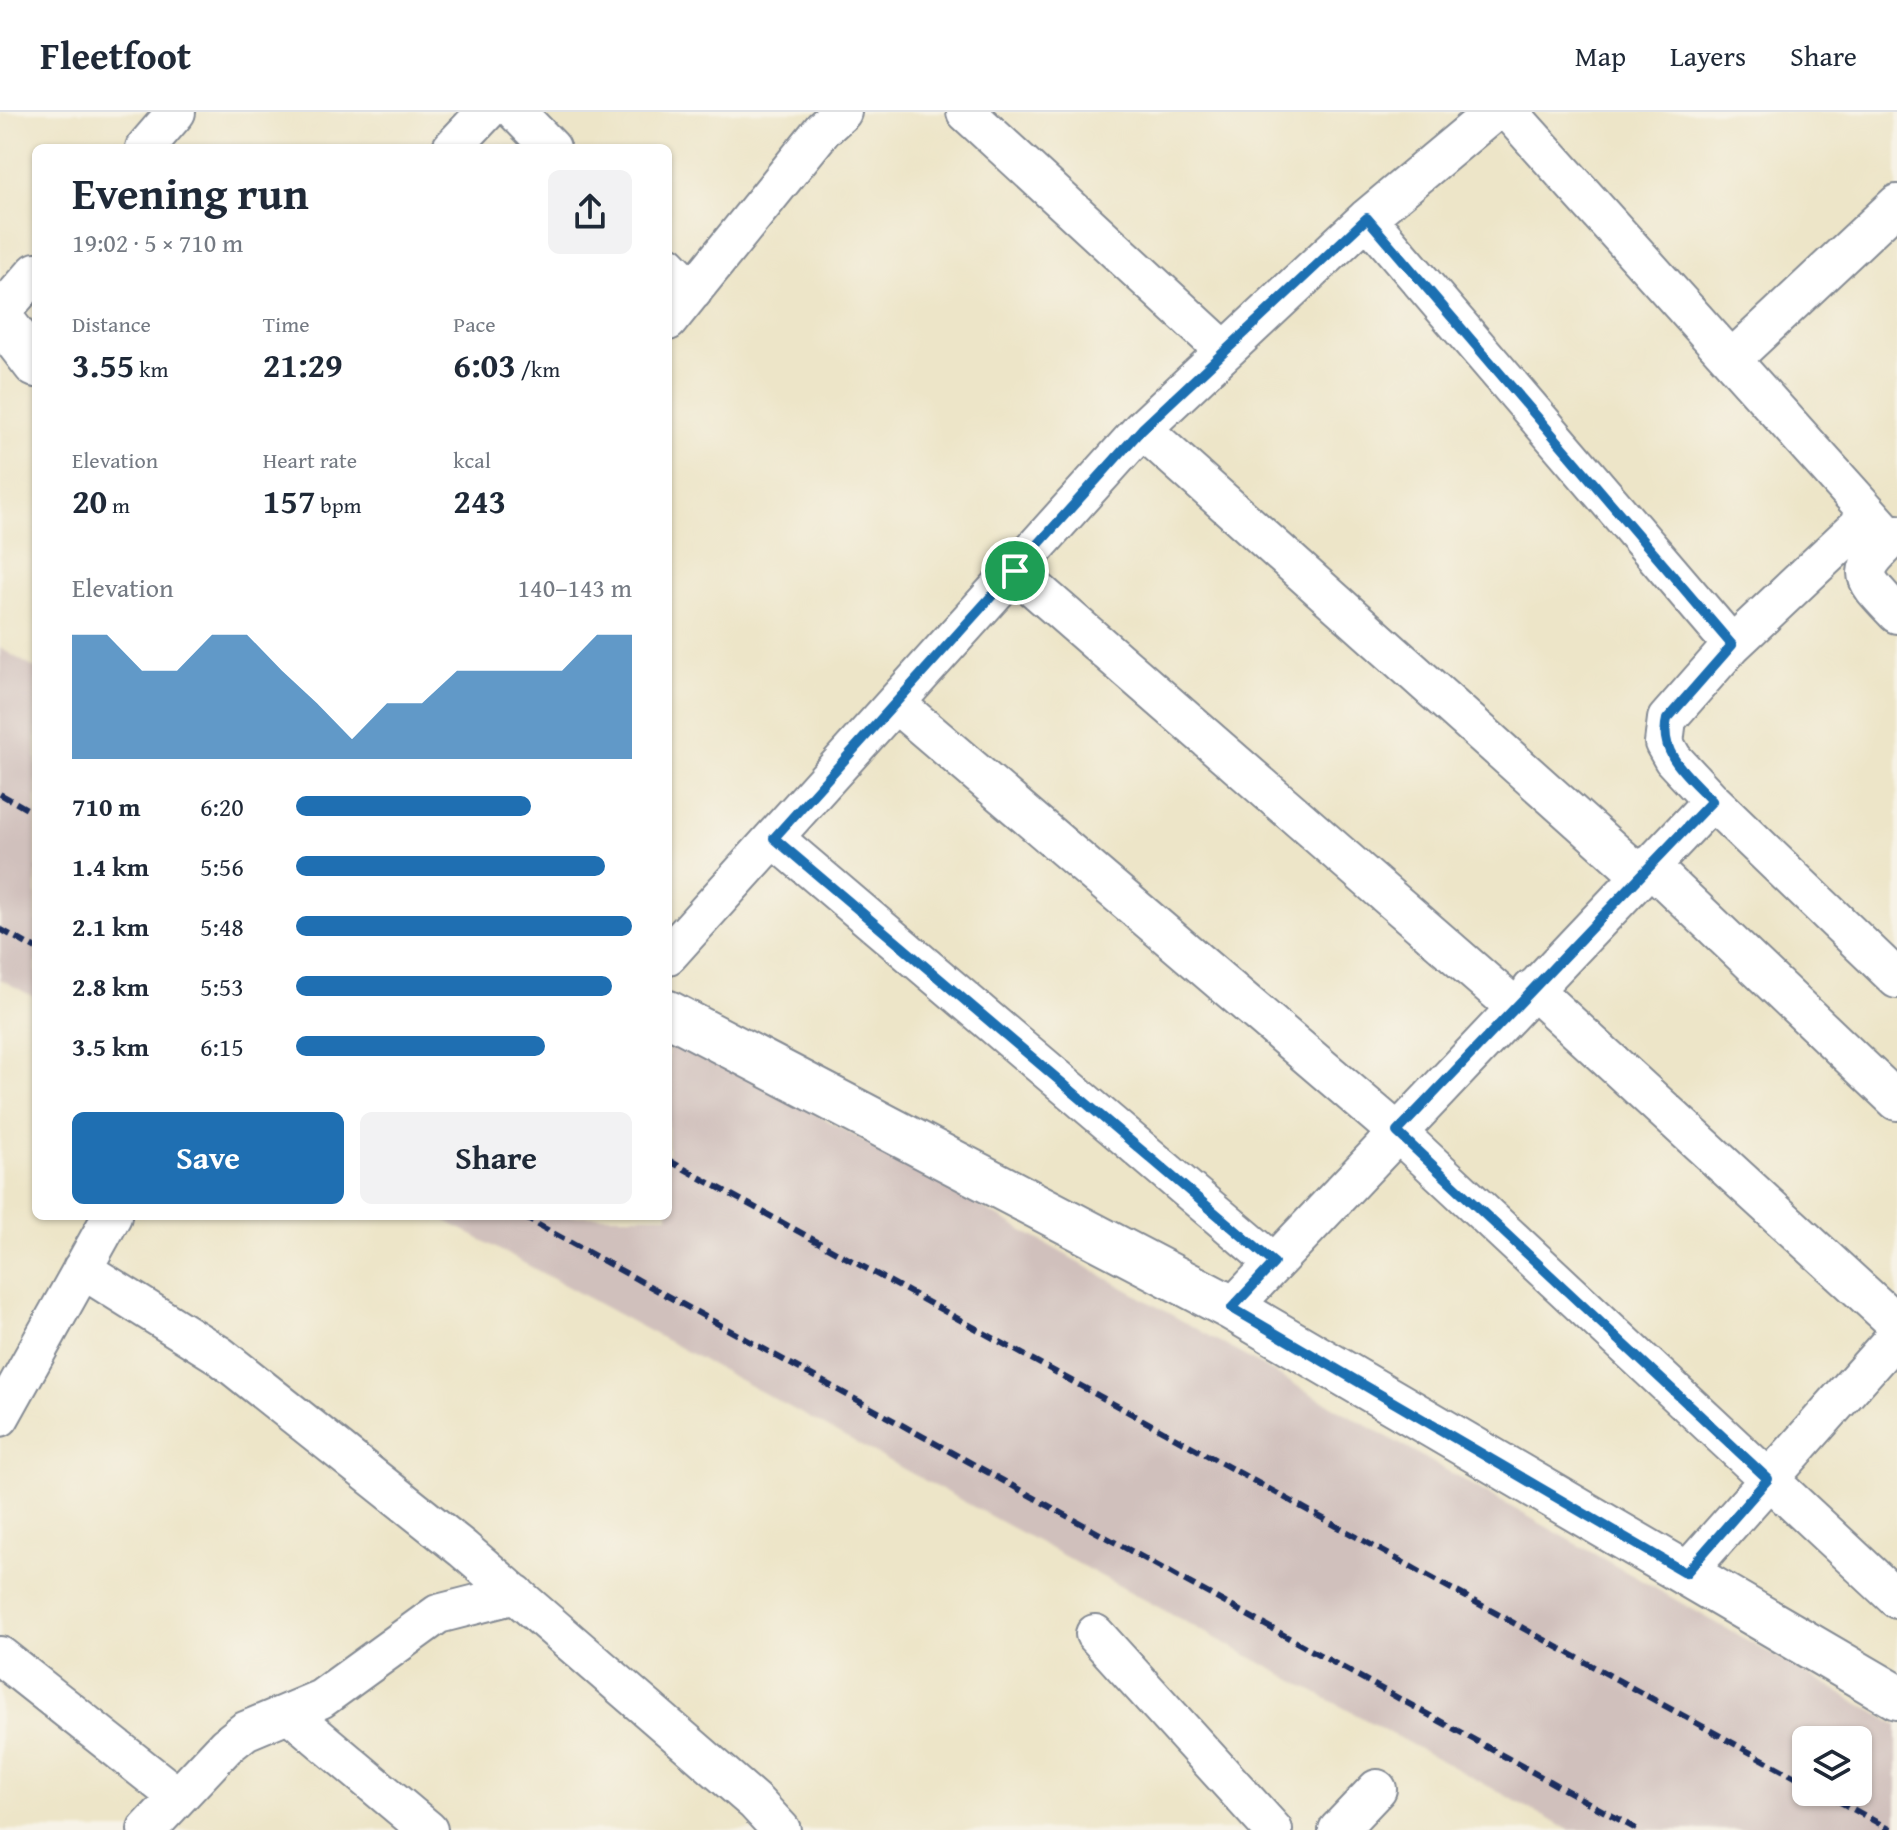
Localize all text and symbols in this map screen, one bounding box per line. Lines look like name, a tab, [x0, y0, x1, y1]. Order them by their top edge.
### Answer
text: Fleetfoot	[40, 27, 191, 83]
text: Map	[1575, 35, 1626, 76]
text: Layers	[1670, 35, 1746, 76]
text: Share	[1790, 35, 1857, 76]
text: Evening run	[72, 161, 309, 225]
button: share	[548, 170, 632, 254]
text: 19:02 · 5 × 710 m	[72, 223, 243, 262]
text: Distance	[72, 308, 151, 340]
text: Time	[263, 308, 309, 340]
text: Pace	[453, 308, 496, 340]
text: 3.55	[72, 340, 134, 389]
text: 21:29	[263, 340, 343, 389]
text: 6:03	[453, 340, 516, 389]
text: km	[134, 353, 168, 385]
text: /km	[516, 353, 560, 385]
text: Elevation	[72, 444, 158, 476]
text: Heart rate	[263, 444, 357, 476]
text: kcal	[453, 444, 491, 476]
text: 20	[72, 476, 107, 525]
text: 157	[263, 476, 316, 525]
text: 243	[453, 476, 506, 525]
text: m	[107, 489, 130, 521]
text: bpm	[316, 489, 362, 521]
pin	[981, 537, 1049, 605]
icon: arrive	[993, 549, 1037, 593]
text: Elevation	[72, 568, 174, 607]
text: 140–143 m	[518, 568, 632, 607]
text: 710 m	[72, 787, 140, 826]
text: 6:20	[200, 787, 244, 826]
text: 1.4 km	[72, 847, 149, 886]
text: 5:56	[200, 847, 244, 886]
text: 2.1 km	[72, 907, 149, 946]
text: 5:48	[200, 907, 244, 946]
text: 2.8 km	[72, 967, 149, 1006]
text: 5:53	[200, 967, 244, 1006]
text: 3.5 km	[72, 1027, 149, 1066]
text: 6:15	[200, 1027, 244, 1066]
button: Save	[72, 1112, 344, 1204]
button: Share	[360, 1112, 632, 1204]
map controls	[1792, 1726, 1872, 1806]
button: layers	[1792, 1726, 1872, 1806]

